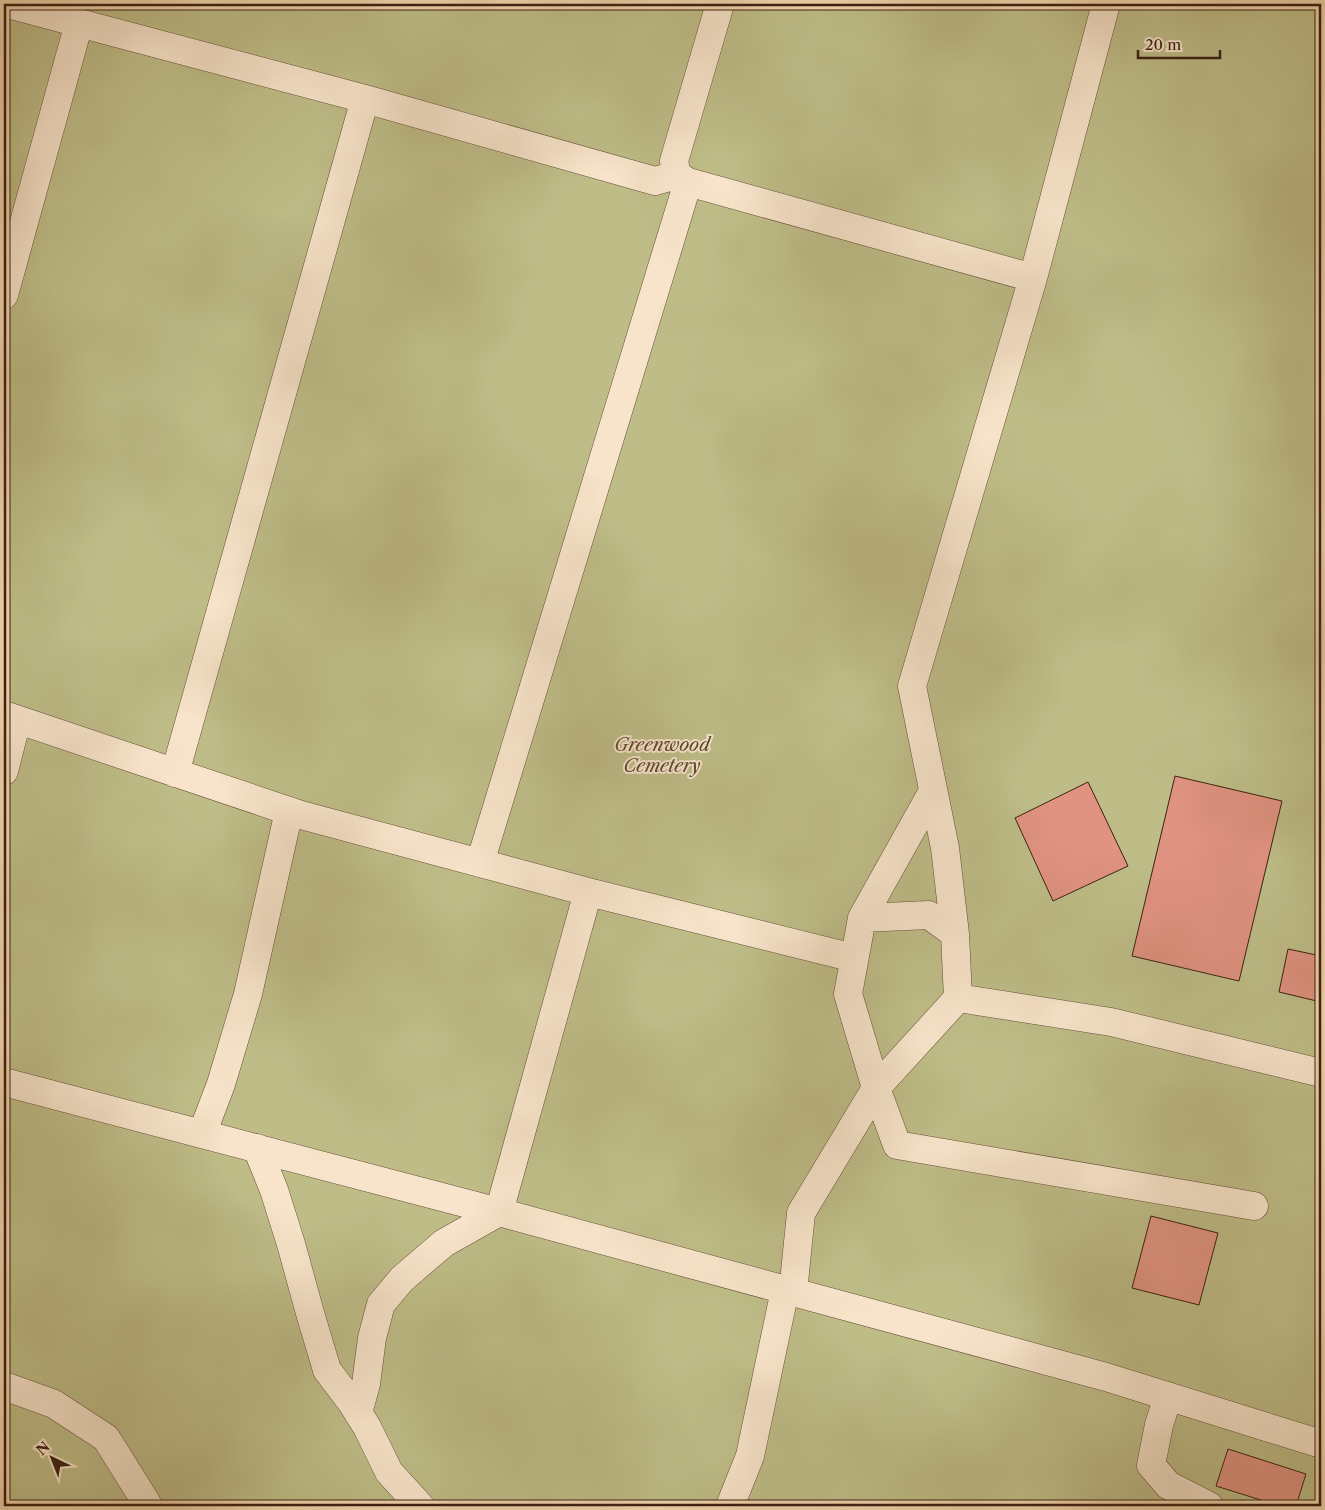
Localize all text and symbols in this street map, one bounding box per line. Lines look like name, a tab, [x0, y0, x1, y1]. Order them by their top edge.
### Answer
scale bar	[1138, 28, 1220, 60]
text: 20 m	[1145, 35, 1181, 54]
park label: Greenwood Cemetery	[614, 734, 712, 777]
north arrow	[28, 1432, 78, 1482]
text: N	[33, 1438, 54, 1459]

